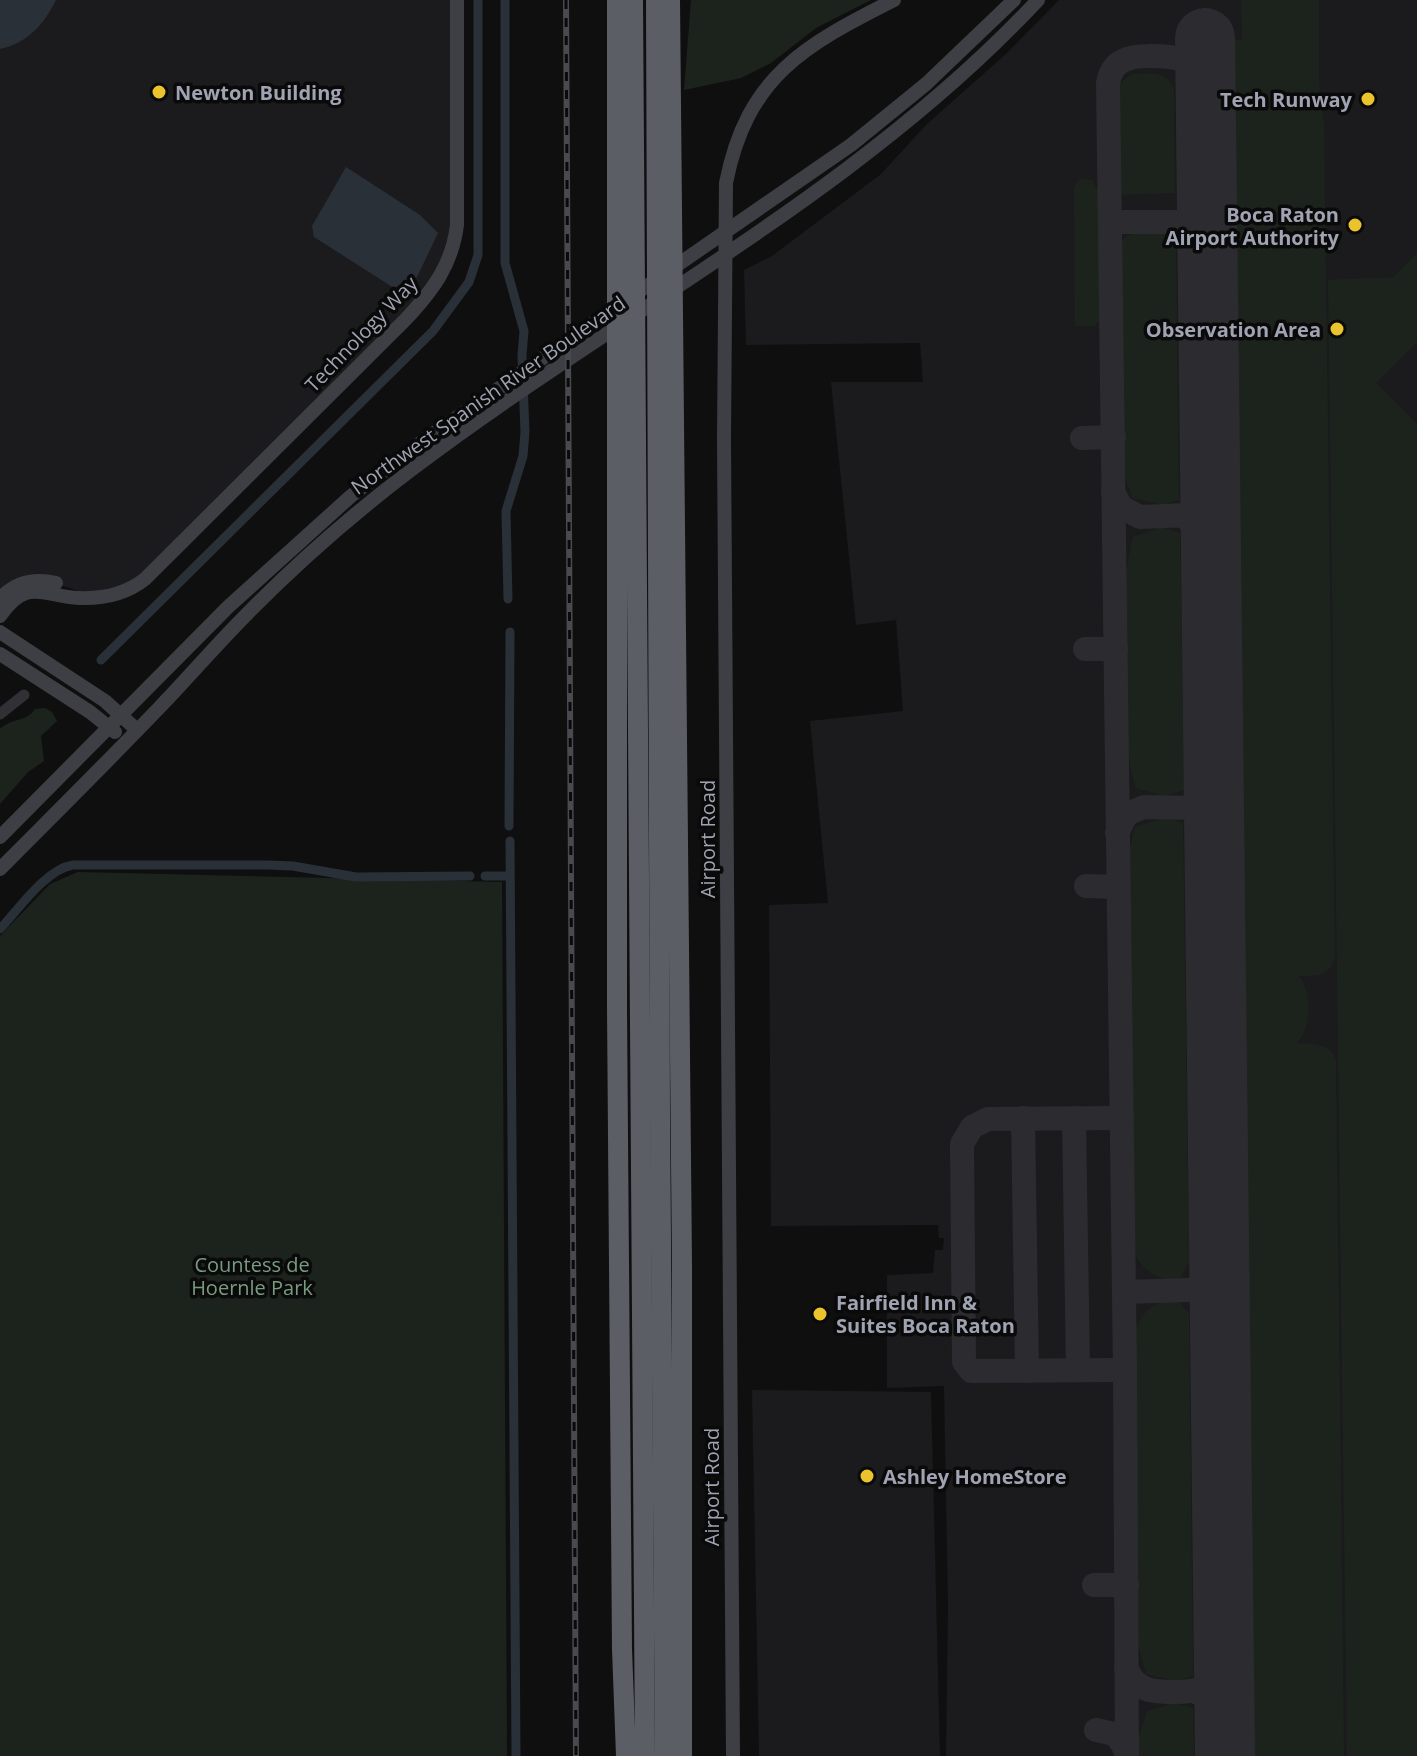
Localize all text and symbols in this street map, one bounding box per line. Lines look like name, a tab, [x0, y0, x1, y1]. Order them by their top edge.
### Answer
place label: Newton Building	[175, 79, 342, 106]
marker: Newton Building	[150, 83, 168, 101]
place label: Tech Runway	[1220, 86, 1353, 113]
marker: Tech Runway	[1359, 90, 1377, 108]
place label: Boca Raton Airport Authority	[1166, 201, 1340, 251]
marker: Boca Raton Airport Authority	[1346, 216, 1364, 234]
street label: Technology Way	[299, 270, 424, 398]
street label: Northwest Spanish River Boulevard	[346, 290, 630, 500]
place label: Observation Area	[1146, 316, 1321, 343]
marker: Observation Area	[1328, 320, 1346, 338]
street label: Airport Road	[694, 780, 721, 898]
park label: Countess de Hoernle Park	[191, 1251, 313, 1301]
place label: Fairfield Inn & Suites Boca Raton	[836, 1289, 1015, 1339]
marker: Fairfield Inn & Suites Boca Raton	[811, 1305, 829, 1323]
street label: Airport Road	[698, 1428, 725, 1546]
place label: Ashley HomeStore	[883, 1463, 1067, 1490]
marker: Ashley HomeStore	[858, 1467, 876, 1485]

